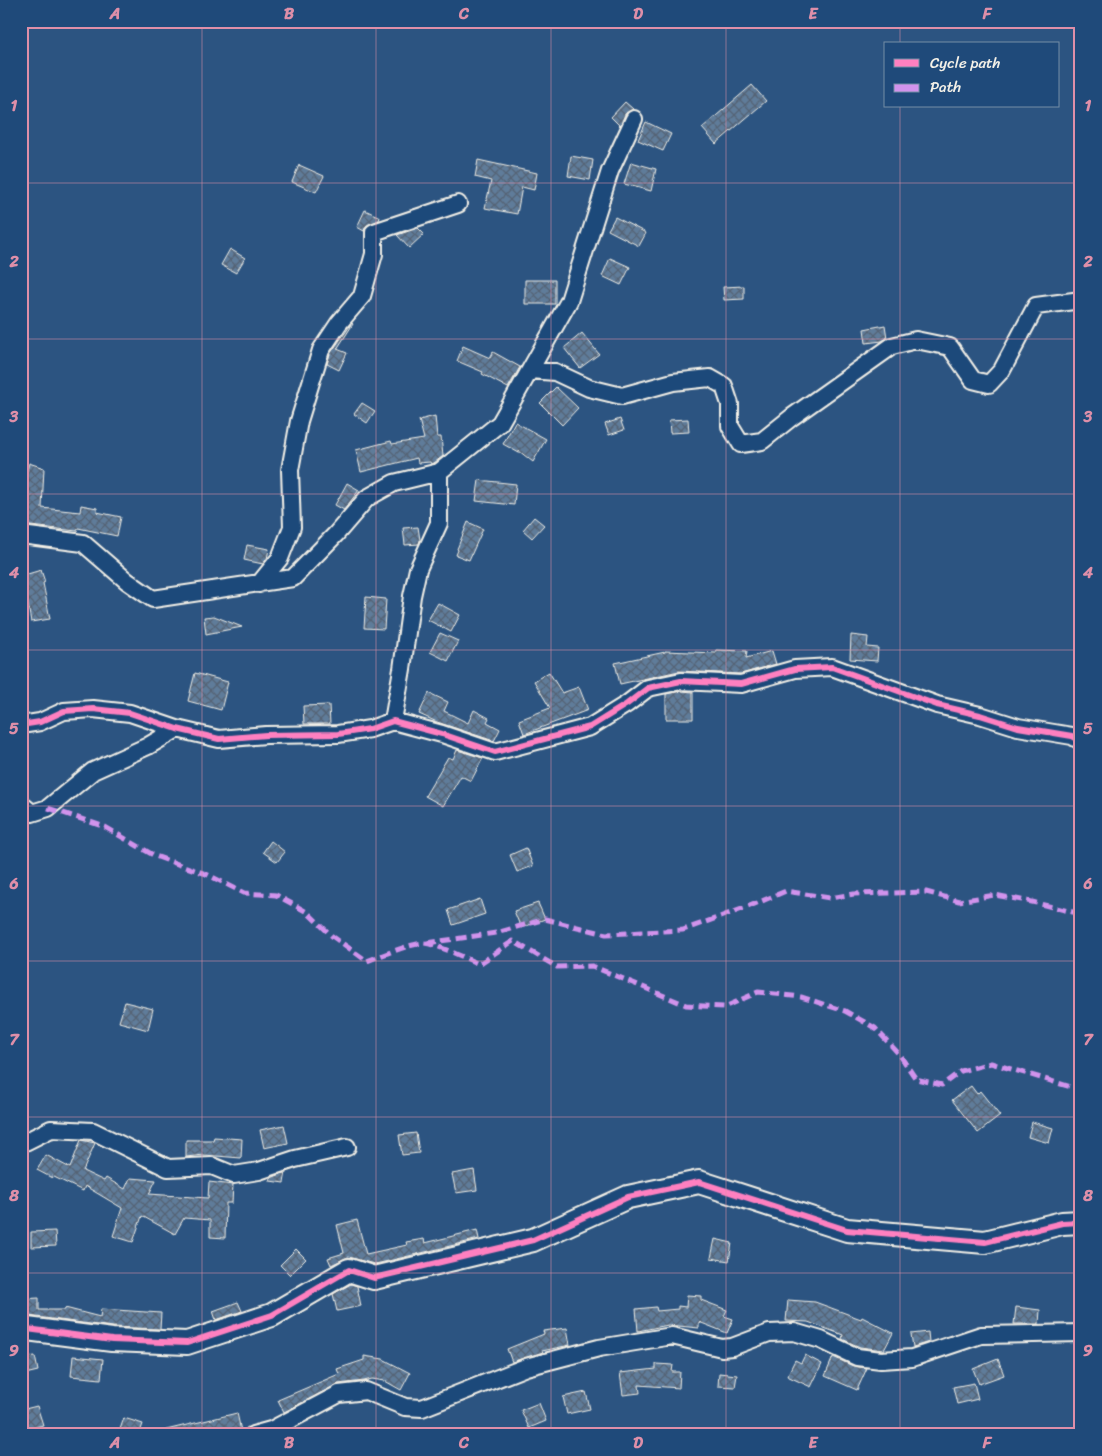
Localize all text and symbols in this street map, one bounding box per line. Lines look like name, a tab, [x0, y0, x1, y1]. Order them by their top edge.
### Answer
text: A	[109, 0, 120, 28]
text: B	[284, 0, 295, 28]
text: C	[458, 0, 470, 28]
text: D	[633, 0, 643, 28]
text: E	[809, 0, 819, 28]
text: F	[982, 0, 993, 28]
legend	[884, 42, 1060, 108]
text: Cycle path	[930, 50, 1001, 76]
text: Path	[930, 74, 961, 100]
text: 1	[11, 91, 18, 120]
text: 1	[1085, 91, 1092, 120]
text: 2	[8, 247, 19, 276]
text: 2	[1082, 247, 1093, 276]
text: 3	[9, 402, 19, 431]
text: 3	[1083, 402, 1093, 431]
text: 4	[8, 558, 19, 587]
text: 4	[1082, 558, 1093, 587]
text: 5	[9, 714, 19, 743]
text: 5	[1083, 714, 1093, 743]
text: 6	[8, 869, 19, 898]
text: 6	[1082, 869, 1093, 898]
text: 7	[9, 1025, 20, 1054]
text: 7	[1083, 1025, 1094, 1054]
text: 8	[8, 1181, 19, 1210]
text: 8	[1082, 1181, 1093, 1210]
text: 9	[9, 1336, 19, 1365]
text: 9	[1083, 1336, 1093, 1365]
text: A	[109, 1428, 120, 1456]
text: B	[284, 1428, 295, 1456]
text: C	[458, 1428, 470, 1456]
text: D	[633, 1428, 643, 1456]
text: E	[809, 1428, 819, 1456]
text: F	[982, 1428, 993, 1456]

